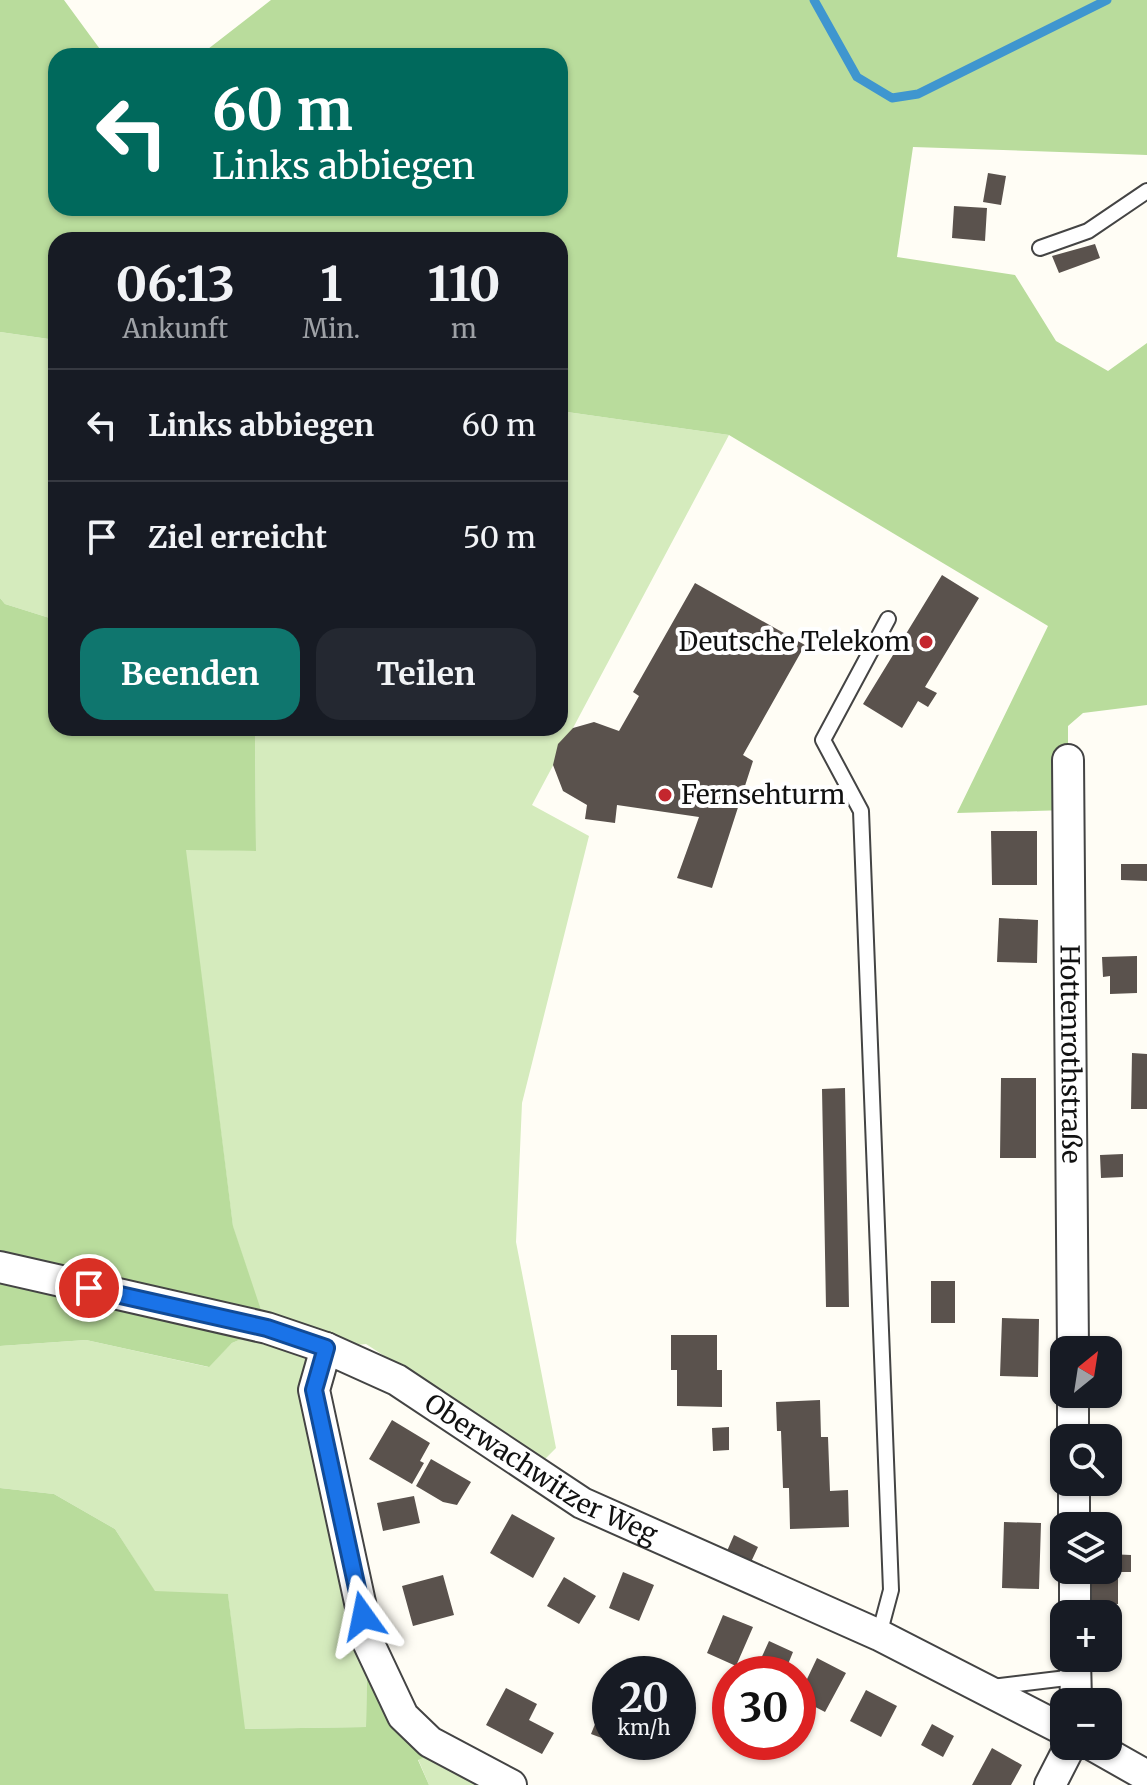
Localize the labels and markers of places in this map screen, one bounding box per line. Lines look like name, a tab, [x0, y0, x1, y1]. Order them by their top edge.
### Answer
place label: Deutsche Telekom	[678, 625, 910, 658]
marker: Deutsche Telekom	[917, 633, 935, 651]
place label: Fernsehturm	[681, 778, 845, 811]
marker: Fernsehturm	[656, 786, 674, 804]
pin	[55, 1254, 123, 1322]

